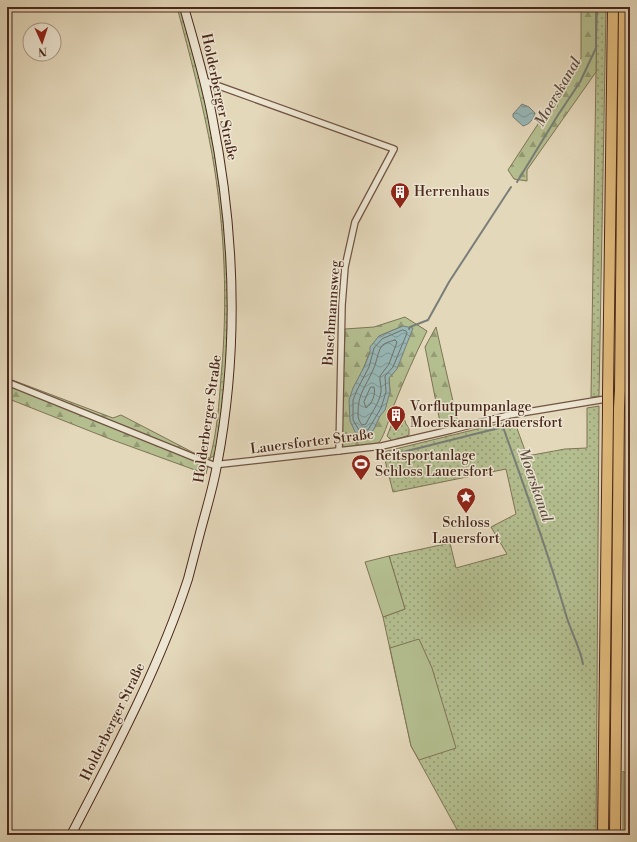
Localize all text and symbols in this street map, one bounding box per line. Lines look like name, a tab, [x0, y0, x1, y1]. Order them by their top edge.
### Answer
north arrow	[22, 22, 62, 62]
street label: Holderberger Straße	[197, 32, 241, 162]
text: N	[37, 44, 47, 58]
water label: Moerskanal	[530, 54, 586, 130]
building icon: Herrenhaus	[389, 181, 411, 209]
place label: Herrenhaus	[414, 183, 490, 201]
street label: Buschmannsweg	[319, 259, 345, 367]
street label: Holderberger Straße	[190, 354, 226, 484]
place label: Vorflutpumpanlage Moerskananl Lauersfort	[409, 398, 563, 432]
building icon: Vorflutpumpanlage Moerskananl Lauersfort	[385, 404, 407, 432]
street label: Lauersforter Straße	[249, 425, 375, 459]
water label: Moerskanal	[513, 445, 557, 525]
place label: Reitsportanlage Schloss Lauersfort	[375, 447, 493, 481]
sports icon: Reitsportanlage Schloss Lauersfort	[350, 453, 372, 481]
place icon: Schloss Lauersfort	[455, 486, 477, 514]
place label: Schloss Lauersfort	[432, 514, 500, 548]
street label: Holderberger Straße	[77, 660, 149, 784]

